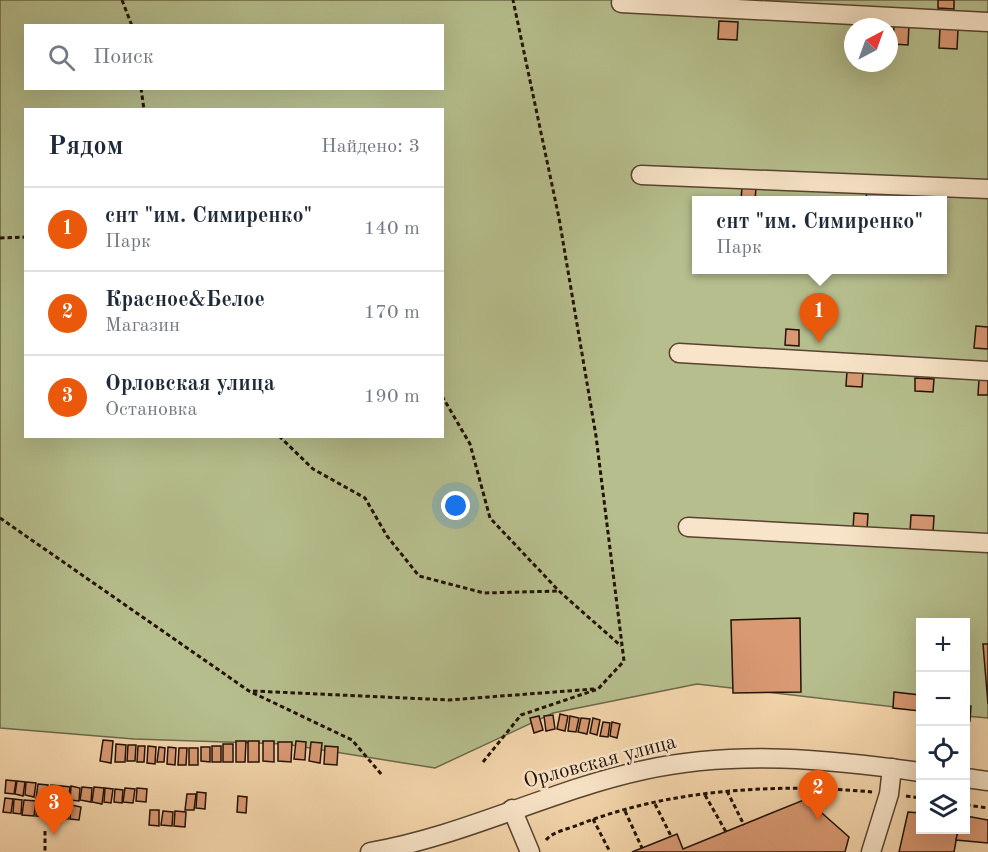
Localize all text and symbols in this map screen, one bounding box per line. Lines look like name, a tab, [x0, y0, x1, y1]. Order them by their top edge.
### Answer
north arrow	[844, 18, 898, 72]
search box	[24, 24, 444, 90]
icon: search	[45, 41, 78, 74]
text: Поиск	[93, 46, 154, 68]
text: Рядом	[48, 134, 123, 160]
text: Найдено: 3	[321, 137, 420, 157]
popup	[692, 196, 947, 274]
text: снт "им. Симиренко"	[105, 205, 312, 227]
text: снт "им. Симиренко"	[716, 211, 923, 233]
text: 1	[62, 219, 73, 239]
text: 140 m	[364, 219, 420, 239]
text: Парк	[105, 232, 151, 252]
text: Парк	[716, 238, 762, 258]
text: Красное&Белое	[105, 289, 265, 311]
pin: 1	[800, 294, 838, 343]
text: 2	[62, 303, 73, 323]
text: 170 m	[364, 303, 420, 323]
text: Магазин	[105, 316, 180, 336]
text: Орловская улица	[105, 373, 275, 395]
text: 3	[62, 387, 73, 407]
text: 190 m	[364, 387, 420, 407]
text: Остановка	[105, 400, 197, 420]
your location	[441, 491, 470, 520]
map controls	[916, 618, 970, 834]
button: +	[916, 618, 970, 672]
button: −	[916, 672, 970, 726]
button: locate	[916, 726, 970, 780]
street label: Орловская улица	[521, 732, 679, 792]
pin: 2	[798, 770, 838, 820]
button: layers	[916, 780, 970, 834]
pin: 3	[34, 786, 74, 835]

